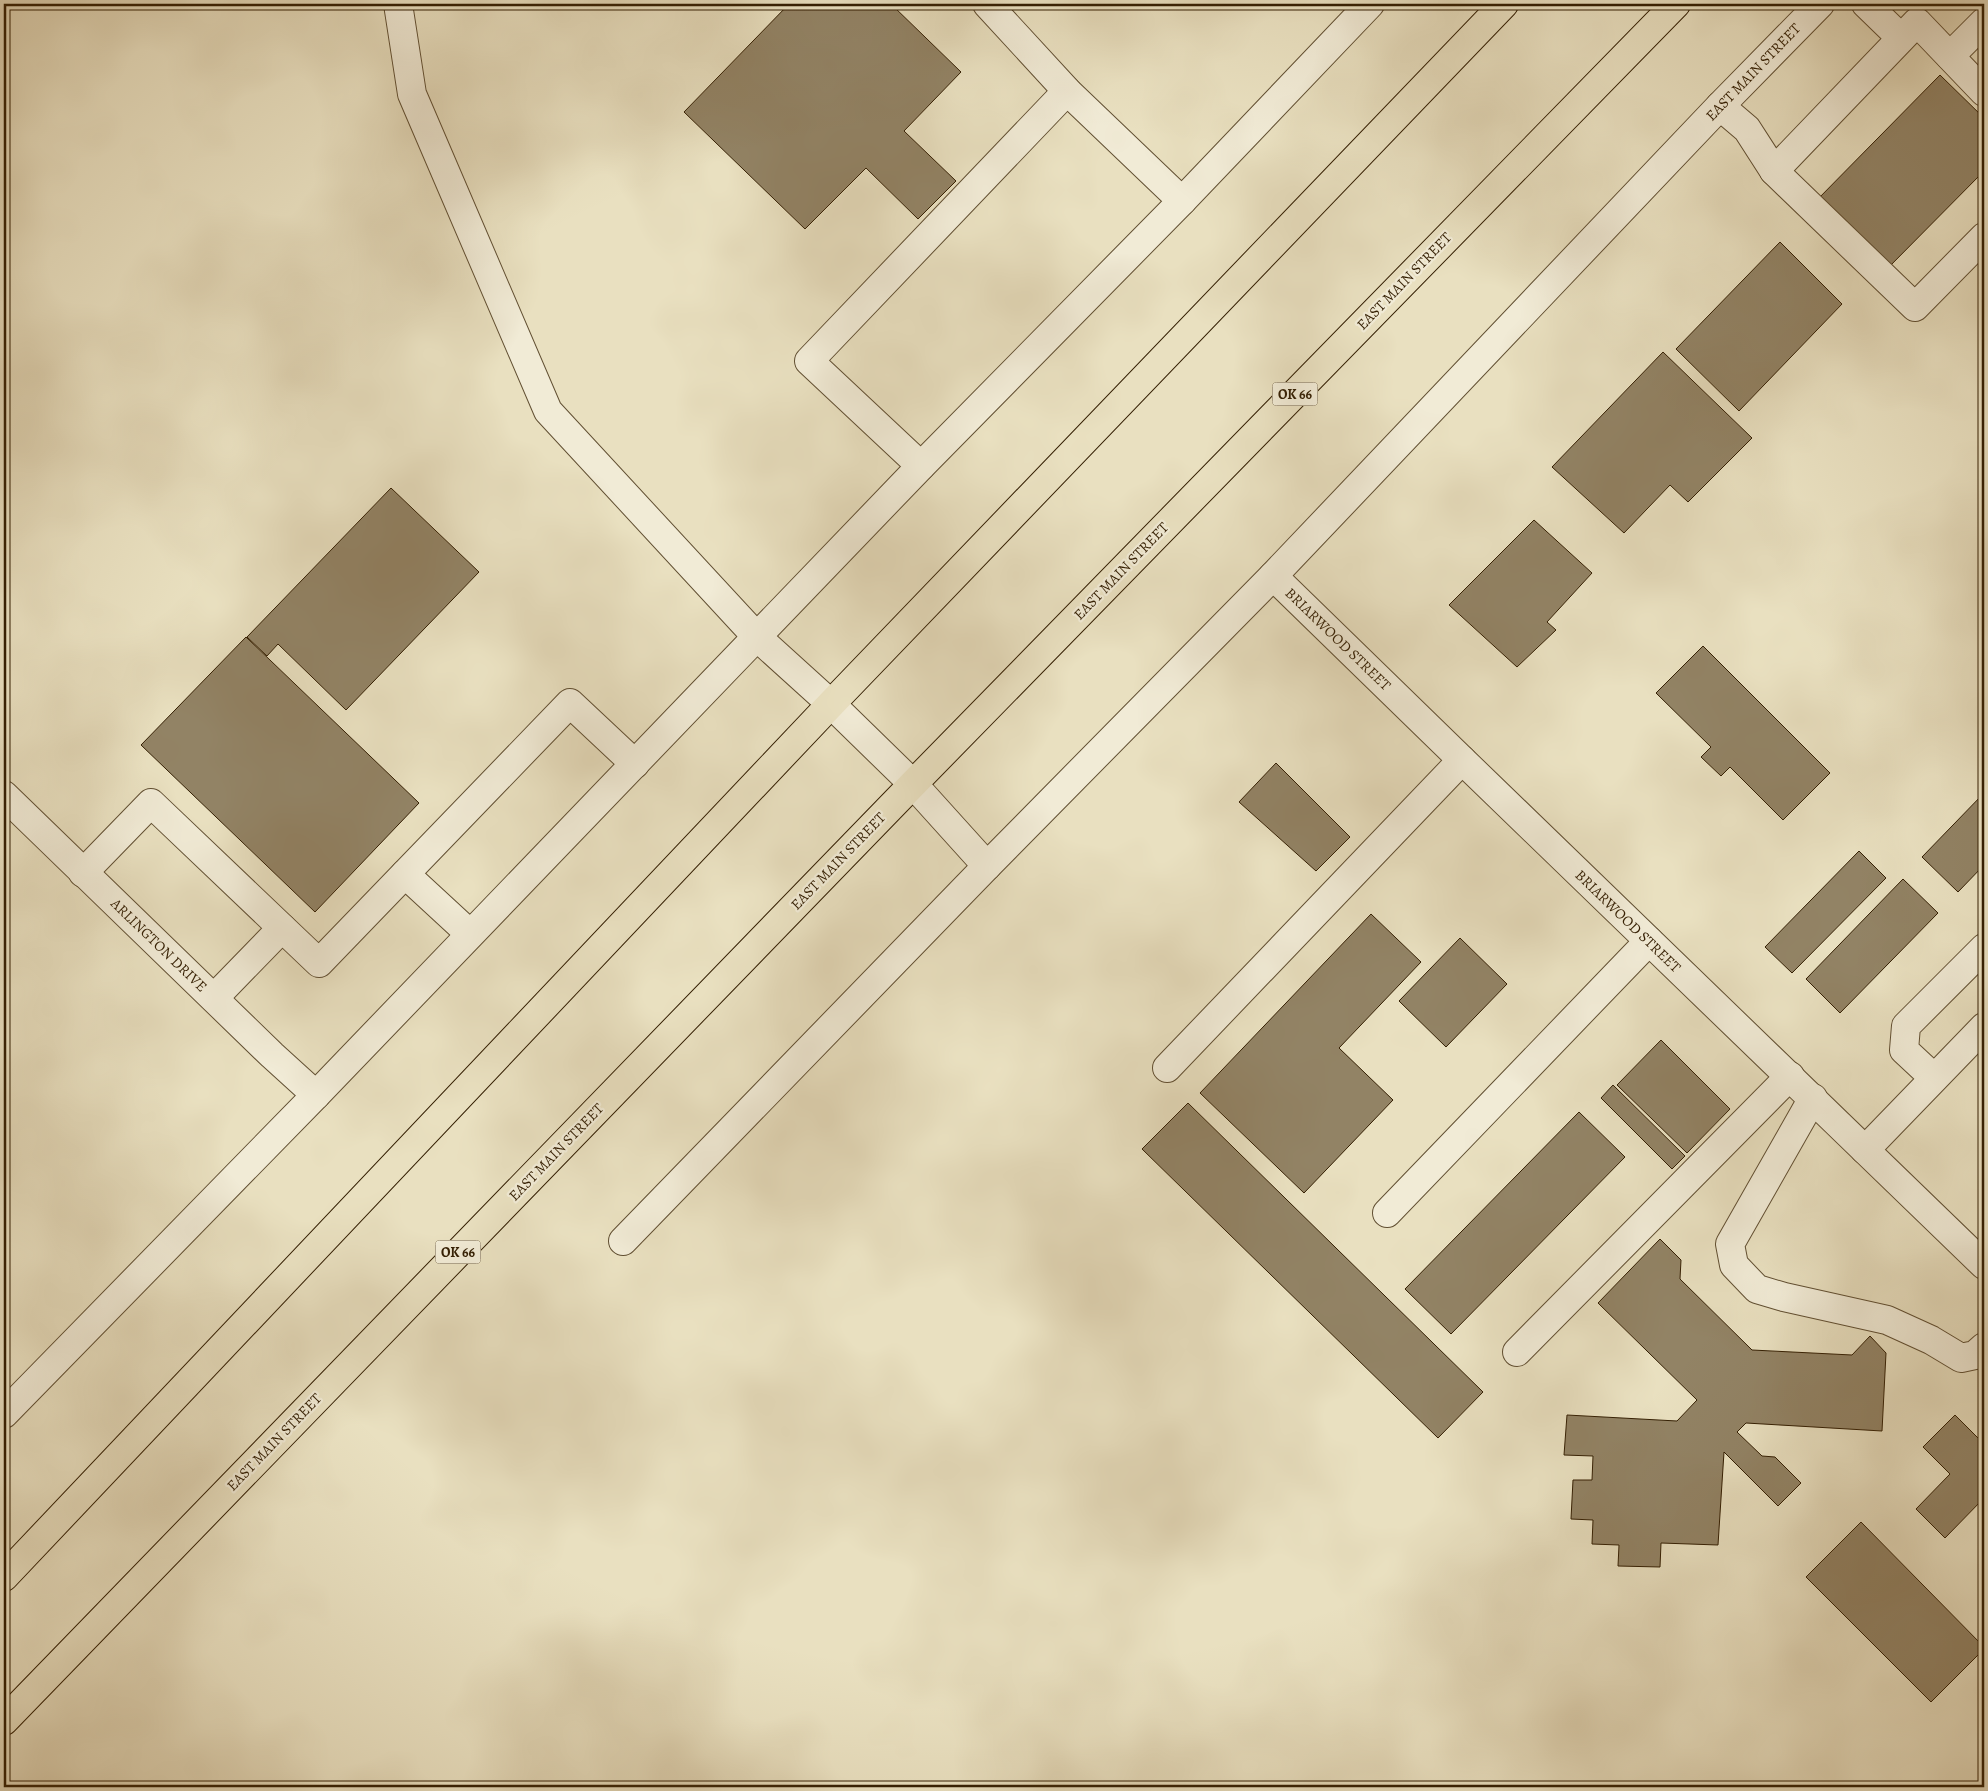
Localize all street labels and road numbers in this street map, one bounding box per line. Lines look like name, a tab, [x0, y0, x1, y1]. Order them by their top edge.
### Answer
street label: EAST MAIN STREET	[1701, 18, 1805, 125]
street label: EAST MAIN STREET	[1352, 227, 1456, 334]
road number: OK 66	[1272, 382, 1318, 406]
street label: EAST MAIN STREET	[1069, 517, 1173, 624]
street label: BRIARWOOD STREET	[1281, 583, 1396, 695]
street label: EAST MAIN STREET	[786, 807, 890, 914]
street label: BRIARWOOD STREET	[1571, 865, 1686, 977]
street label: ARLINGTON DRIVE	[106, 893, 212, 996]
street label: EAST MAIN STREET	[504, 1098, 608, 1205]
road number: OK 66	[436, 1240, 480, 1264]
street label: EAST MAIN STREET	[222, 1388, 326, 1495]

